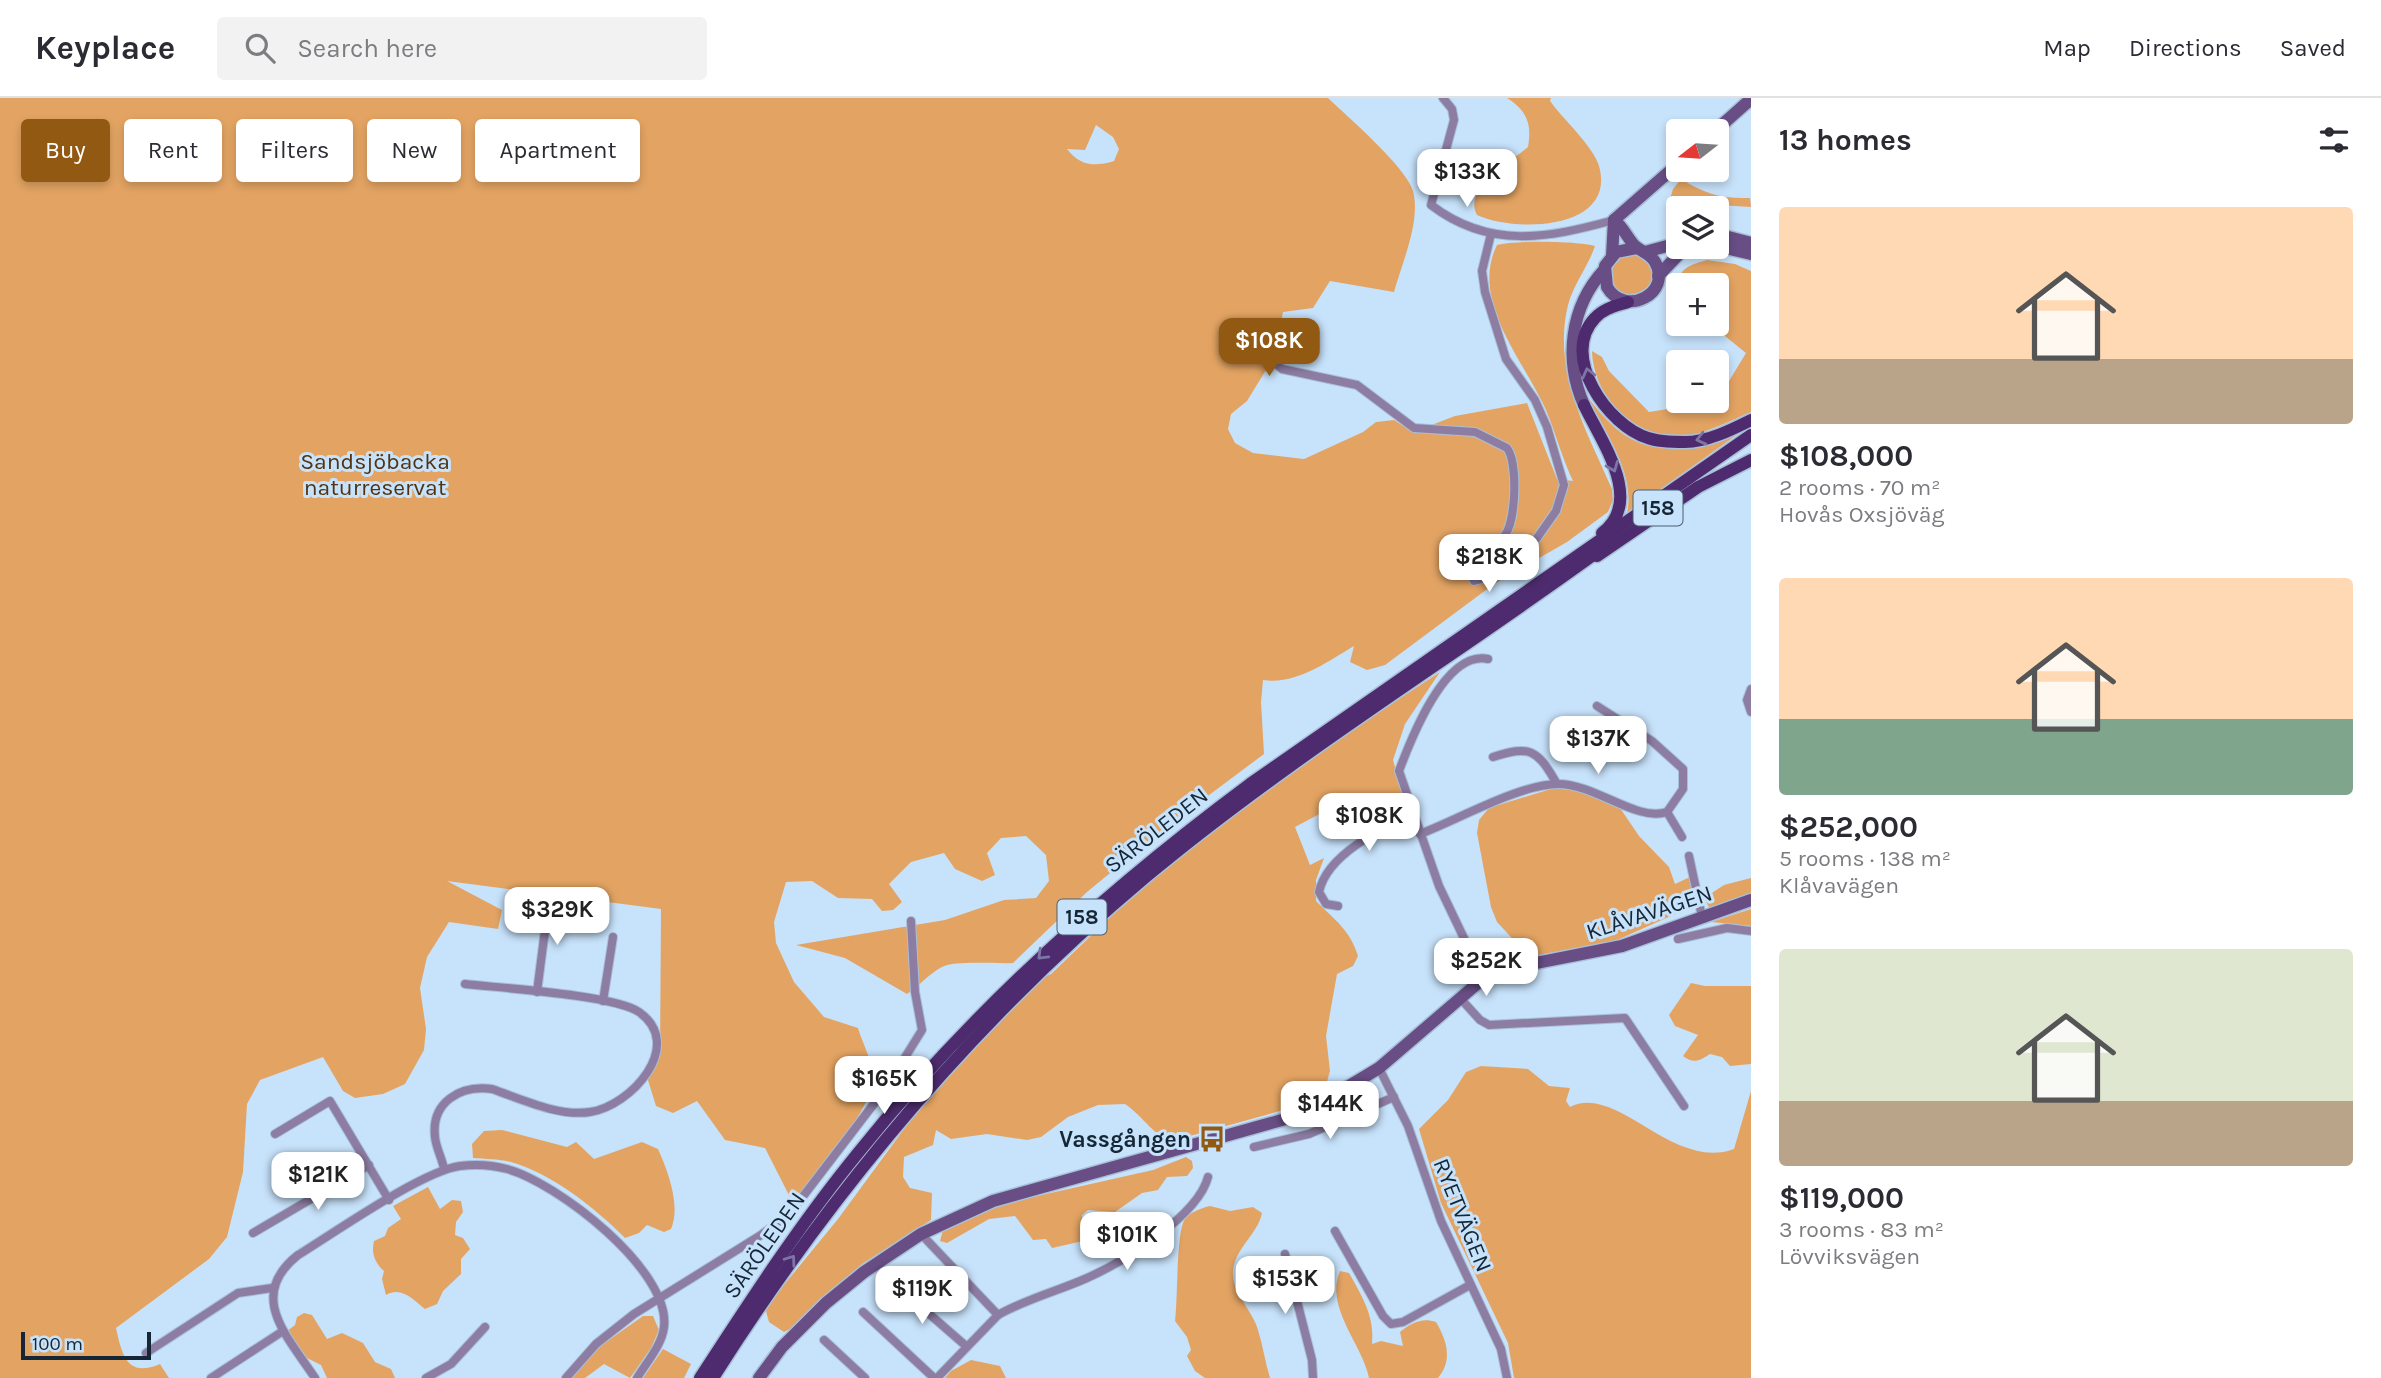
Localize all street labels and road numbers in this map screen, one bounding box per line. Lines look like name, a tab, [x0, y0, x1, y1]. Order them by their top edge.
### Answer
road number: 158	[1634, 490, 1682, 526]
street label: SÄRÖLEDEN	[1099, 782, 1213, 879]
street label: KLÅVAVÄGEN	[1583, 879, 1716, 946]
road number: 158	[1058, 900, 1106, 934]
street label: RYETVÄGEN	[1428, 1154, 1498, 1276]
street label: SÄRÖLEDEN	[718, 1187, 811, 1304]

